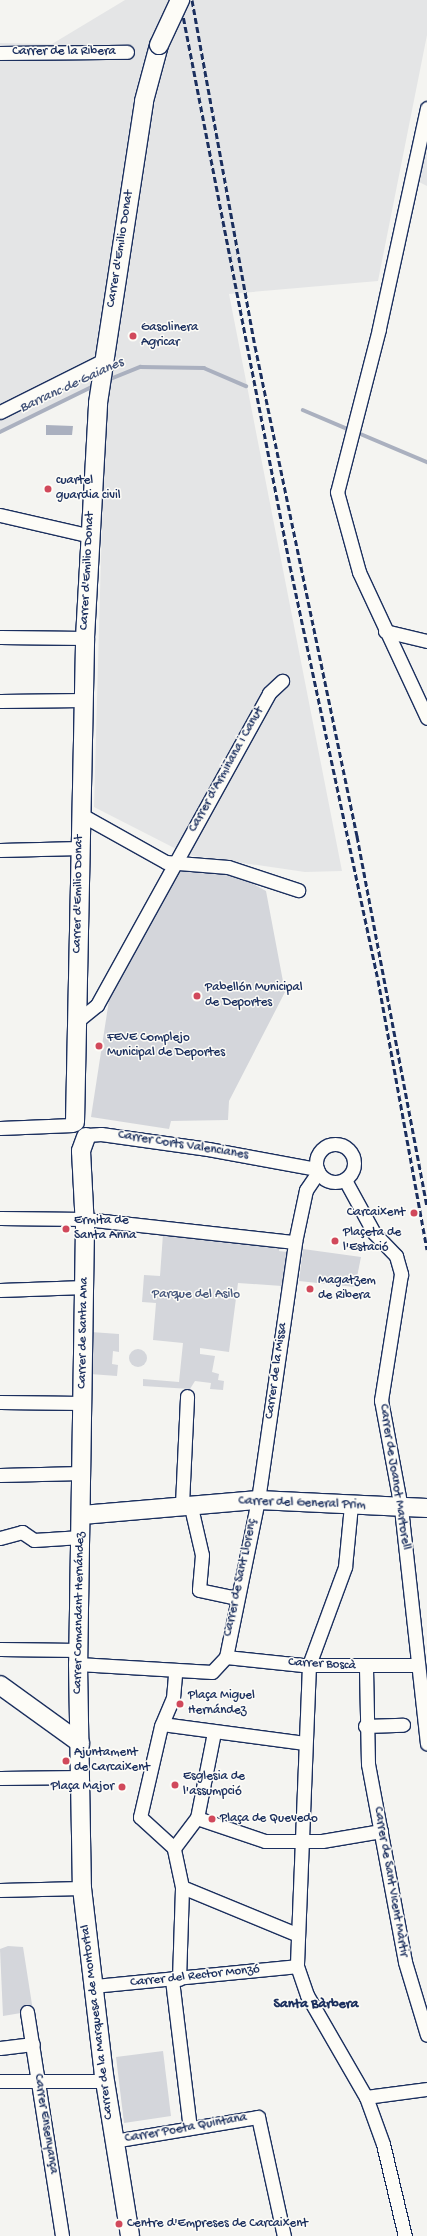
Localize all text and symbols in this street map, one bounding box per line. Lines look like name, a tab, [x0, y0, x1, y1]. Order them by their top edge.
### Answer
street label: Carrer de la Ribera	[12, 44, 116, 60]
street label: Carrer d'Emilio Donat	[104, 189, 138, 309]
place label: Gasolinera Agricar	[141, 321, 198, 352]
marker: Gasolinera Agricar	[128, 331, 138, 341]
water label: Barranc de Gaianes	[17, 355, 127, 417]
place label: cuartel guardia civil	[56, 474, 121, 505]
marker: cuartel guardia civil	[43, 484, 53, 494]
street label: Carrer d'Emilio Donat	[77, 511, 99, 631]
street label: Carrer d'Armiñana i Canut	[186, 705, 268, 835]
street label: Carrer d'Emilio Donat	[70, 835, 88, 953]
place label: Pabellón Municipal de Deportes	[205, 981, 303, 1012]
marker: Pabellón Municipal de Deportes	[192, 991, 202, 1001]
place label: FEVE Complejo Municipal de Deportes	[107, 1031, 225, 1062]
marker: FEVE Complejo Municipal de Deportes	[94, 1041, 104, 1051]
street label: Carrer Corts Valencianes	[117, 1128, 249, 1164]
place label: Carcaixent	[347, 1205, 405, 1221]
marker: Carcaixent	[408, 1207, 420, 1219]
place label: Ermita de Santa Anna	[74, 1214, 136, 1245]
marker: Ermita de Santa Anna	[61, 1224, 71, 1234]
place label: Plaçeta de l'Estació	[343, 1226, 401, 1257]
marker: Plaçeta de l'Estació	[330, 1236, 340, 1246]
place label: Magatzem de Ribera	[318, 1274, 376, 1305]
street label: Carrer de Santa Ana	[75, 1277, 93, 1389]
marker: Magatzem de Ribera	[305, 1284, 315, 1294]
park label: Parque del Asilo	[152, 1287, 240, 1303]
street label: Carrer de la Missa	[263, 1322, 291, 1420]
street label: Carrer de Joanot Martorell	[375, 1403, 413, 1551]
street label: Carrer del General Prim	[238, 1494, 366, 1514]
street label: Carrer de Sant Llorenç	[221, 1518, 261, 1638]
street label: Carrer Comandant Hernández	[71, 1532, 89, 1694]
street label: Carrer Boscà	[288, 1655, 356, 1675]
place label: Plaça Miguel Hernández	[188, 1689, 255, 1720]
marker: Plaça Miguel Hernández	[175, 1699, 185, 1709]
place label: Ajuntament de Carcaixent	[74, 1746, 150, 1777]
marker: Ajuntament de Carcaixent	[61, 1756, 71, 1766]
place label: Esglesia de l'assumpció	[183, 1770, 245, 1801]
place label: Plaça Major	[51, 1779, 114, 1795]
marker: Esglesia de l'assumpció	[170, 1780, 180, 1790]
marker: Plaça Major	[117, 1782, 127, 1792]
street label: Carrer de Sant Vicent Màrtir	[369, 1806, 411, 1958]
place label: Plaça de Quevedo	[220, 1811, 318, 1827]
marker: Plaça de Quevedo	[207, 1814, 217, 1824]
street label: Carrer de la Marquesa de Montortal	[78, 1924, 118, 2120]
street label: Carrer del Rector Monzó	[129, 1962, 261, 1992]
district label: Santa Bàrbera	[274, 1997, 358, 2013]
street label: Carrer Ensenyança	[29, 2073, 61, 2175]
street label: Carrer Poeta Quintana	[124, 2111, 248, 2147]
place label: Centre d'Empreses de Carcaixent	[127, 2216, 308, 2232]
marker: Centre d'Empreses de Carcaixent	[114, 2219, 124, 2229]

